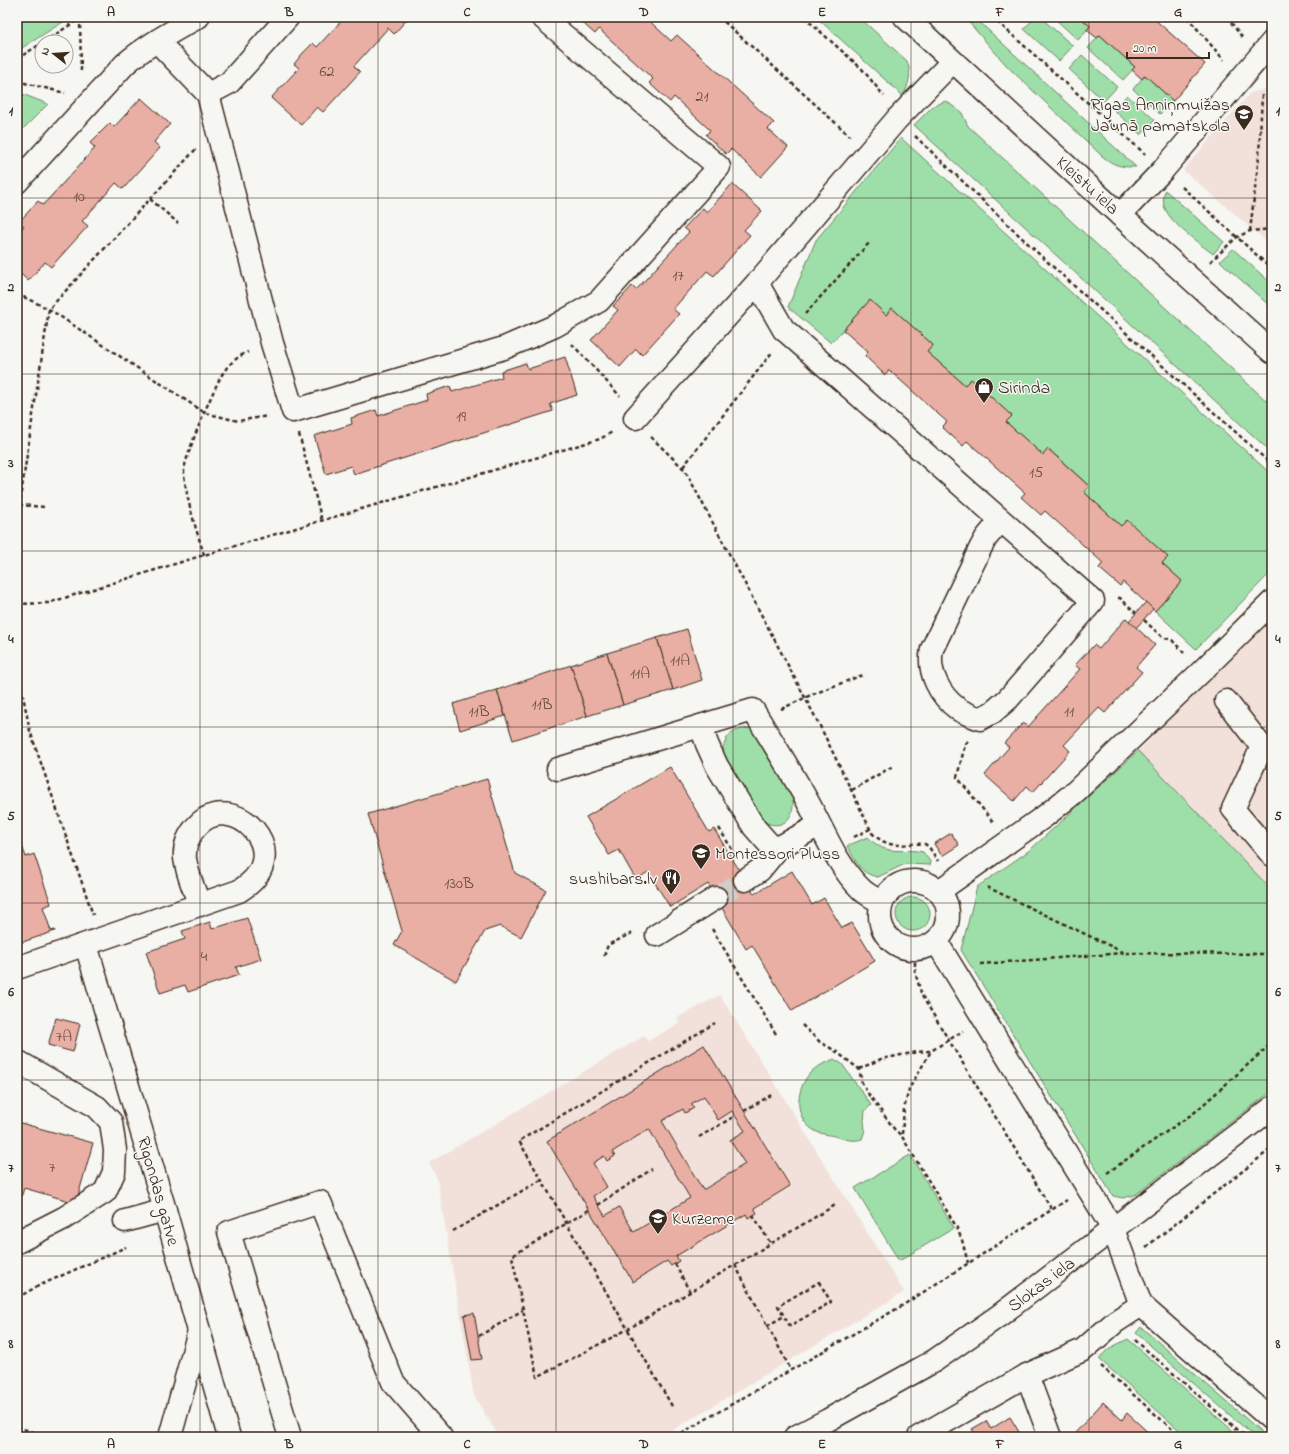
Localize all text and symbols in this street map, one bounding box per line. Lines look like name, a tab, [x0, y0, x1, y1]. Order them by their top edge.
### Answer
text: A	[107, 3, 115, 22]
text: B	[284, 3, 294, 22]
text: C	[463, 3, 471, 22]
text: D	[638, 3, 649, 22]
text: E	[818, 3, 826, 22]
text: F	[995, 3, 1005, 22]
text: G	[1174, 3, 1182, 22]
north arrow	[34, 34, 74, 74]
scale bar	[1127, 34, 1209, 60]
text: 20 m	[1133, 40, 1156, 58]
text: N	[37, 45, 54, 57]
house number: 62	[320, 60, 335, 84]
house number: 21	[695, 85, 709, 109]
place label: Rīgas Anniņmuižas Jaunā pamatskola	[1091, 93, 1230, 140]
text: 1	[9, 102, 14, 121]
text: 1	[1276, 102, 1281, 121]
school or university icon: Rīgas Anniņmuižas Jaunā pamatskola	[1233, 103, 1255, 131]
street label: Kleistu iela	[1049, 151, 1124, 222]
house number: 10	[73, 185, 85, 209]
house number: 17	[672, 264, 684, 288]
text: 2	[7, 278, 15, 297]
text: 2	[1274, 278, 1282, 297]
shop icon: Sirinda	[973, 376, 995, 404]
place label: Sirinda	[998, 376, 1050, 402]
house number: 19	[456, 405, 466, 429]
text: 3	[7, 454, 14, 473]
text: 3	[1274, 454, 1281, 473]
house number: 15	[1029, 461, 1043, 485]
text: 4	[7, 630, 14, 649]
text: 4	[1274, 630, 1281, 649]
house number: 11A	[670, 649, 690, 673]
house number: 11A	[630, 662, 650, 686]
house number: 11B	[532, 693, 553, 717]
house number: 11B	[469, 700, 490, 724]
house number: 11	[1064, 700, 1074, 724]
text: 5	[7, 807, 15, 826]
text: 5	[1274, 807, 1282, 826]
school or university icon: Montessori Pluss	[690, 842, 712, 870]
place label: Montessori Pluss	[715, 842, 840, 868]
place label: sushibars.lv	[569, 867, 657, 893]
restaurant icon: sushibars.lv	[660, 867, 682, 895]
house number: 130B	[444, 872, 474, 896]
house number: 4	[201, 945, 208, 969]
text: 6	[7, 983, 14, 1002]
text: 6	[1274, 983, 1281, 1002]
house number: 7A	[56, 1025, 72, 1049]
street label: Rigondas gatve	[128, 1134, 185, 1250]
house number: 7	[49, 1156, 56, 1180]
text: 7	[8, 1159, 14, 1178]
text: 7	[1275, 1159, 1281, 1178]
school or university icon: Kurzeme	[647, 1207, 669, 1235]
place label: Kurzeme	[672, 1207, 735, 1233]
street label: Slokas iela	[1003, 1252, 1081, 1320]
text: 8	[8, 1335, 14, 1354]
text: 8	[1275, 1335, 1281, 1354]
text: A	[107, 1435, 115, 1454]
text: B	[284, 1435, 294, 1454]
text: C	[463, 1435, 471, 1454]
text: D	[638, 1435, 649, 1454]
text: E	[818, 1435, 826, 1454]
text: F	[995, 1435, 1005, 1454]
text: G	[1174, 1435, 1182, 1454]

